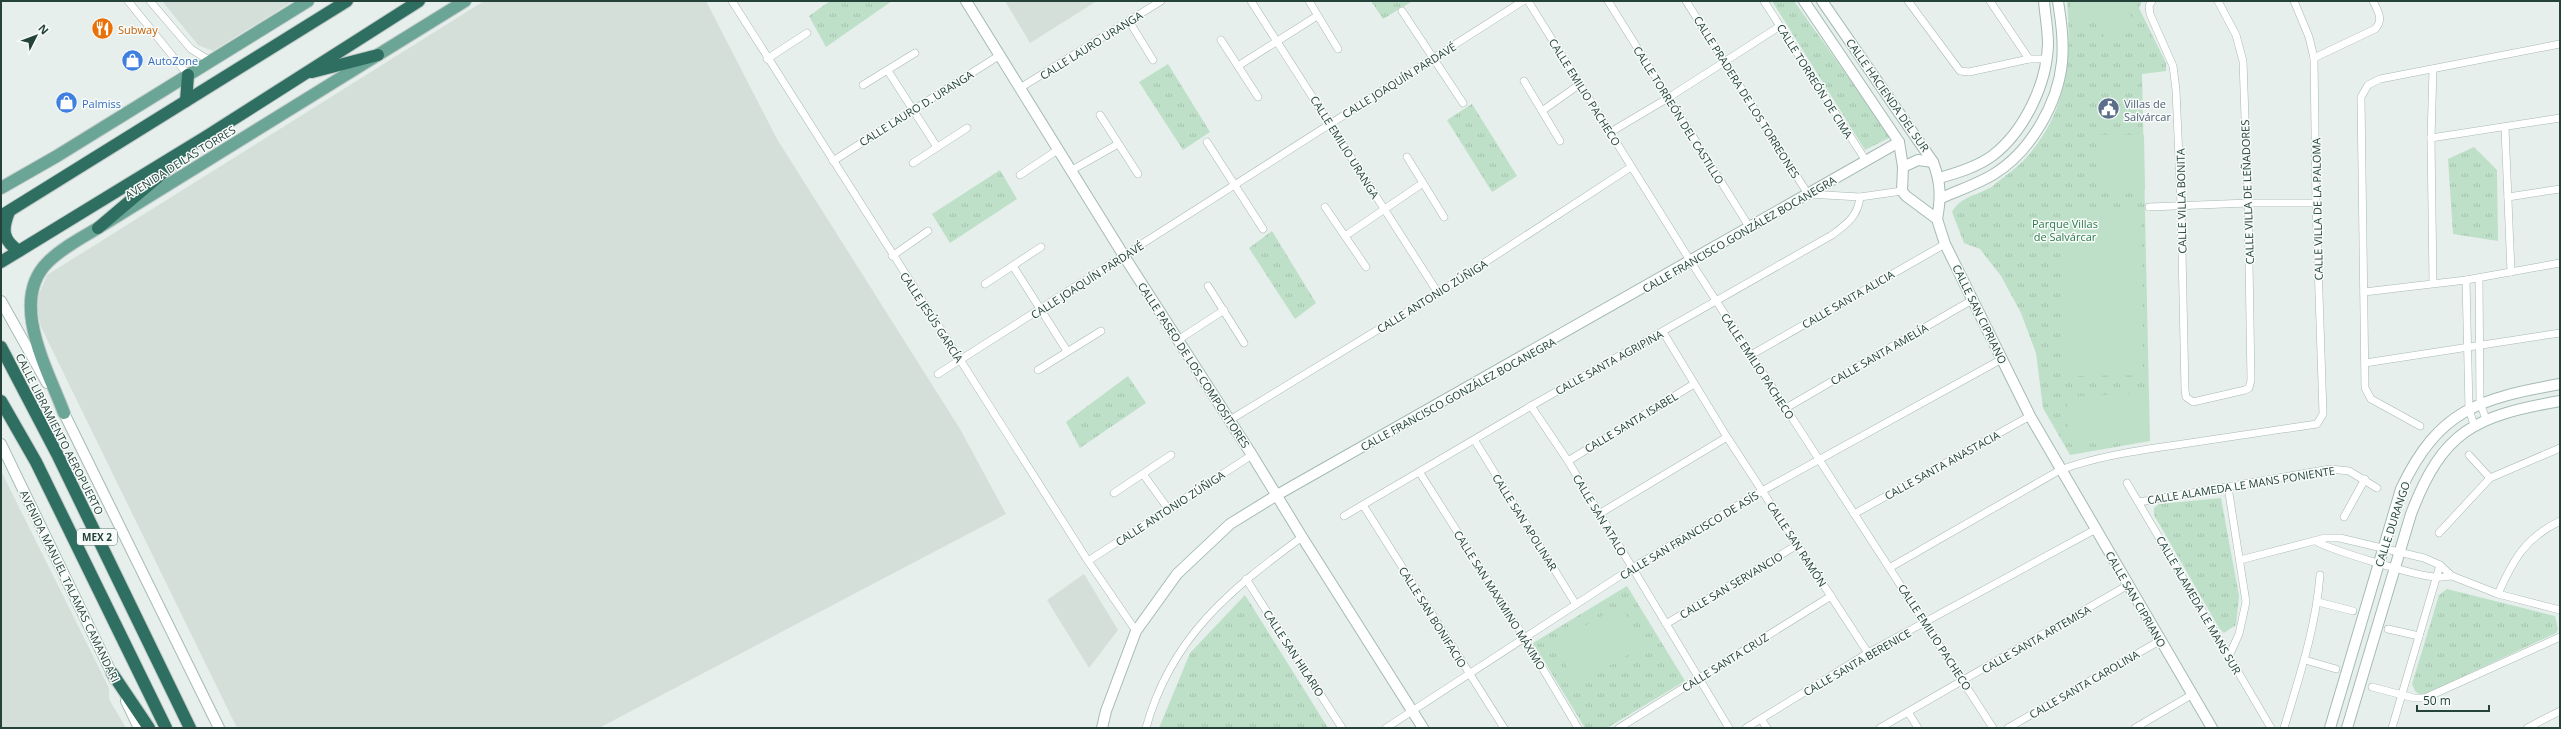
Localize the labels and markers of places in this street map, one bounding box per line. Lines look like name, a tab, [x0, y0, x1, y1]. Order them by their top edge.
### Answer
restaurant icon: Subway	[89, 16, 115, 42]
place label: Subway	[118, 22, 158, 37]
shop icon: AutoZone	[119, 47, 145, 73]
place label: AutoZone	[148, 53, 198, 68]
shop icon: Palmiss	[53, 90, 79, 116]
place label: Palmiss	[82, 96, 121, 111]
public building icon: Villas de Salvárcar	[2096, 96, 2122, 122]
place label: Villas de Salvárcar	[2124, 96, 2171, 124]

